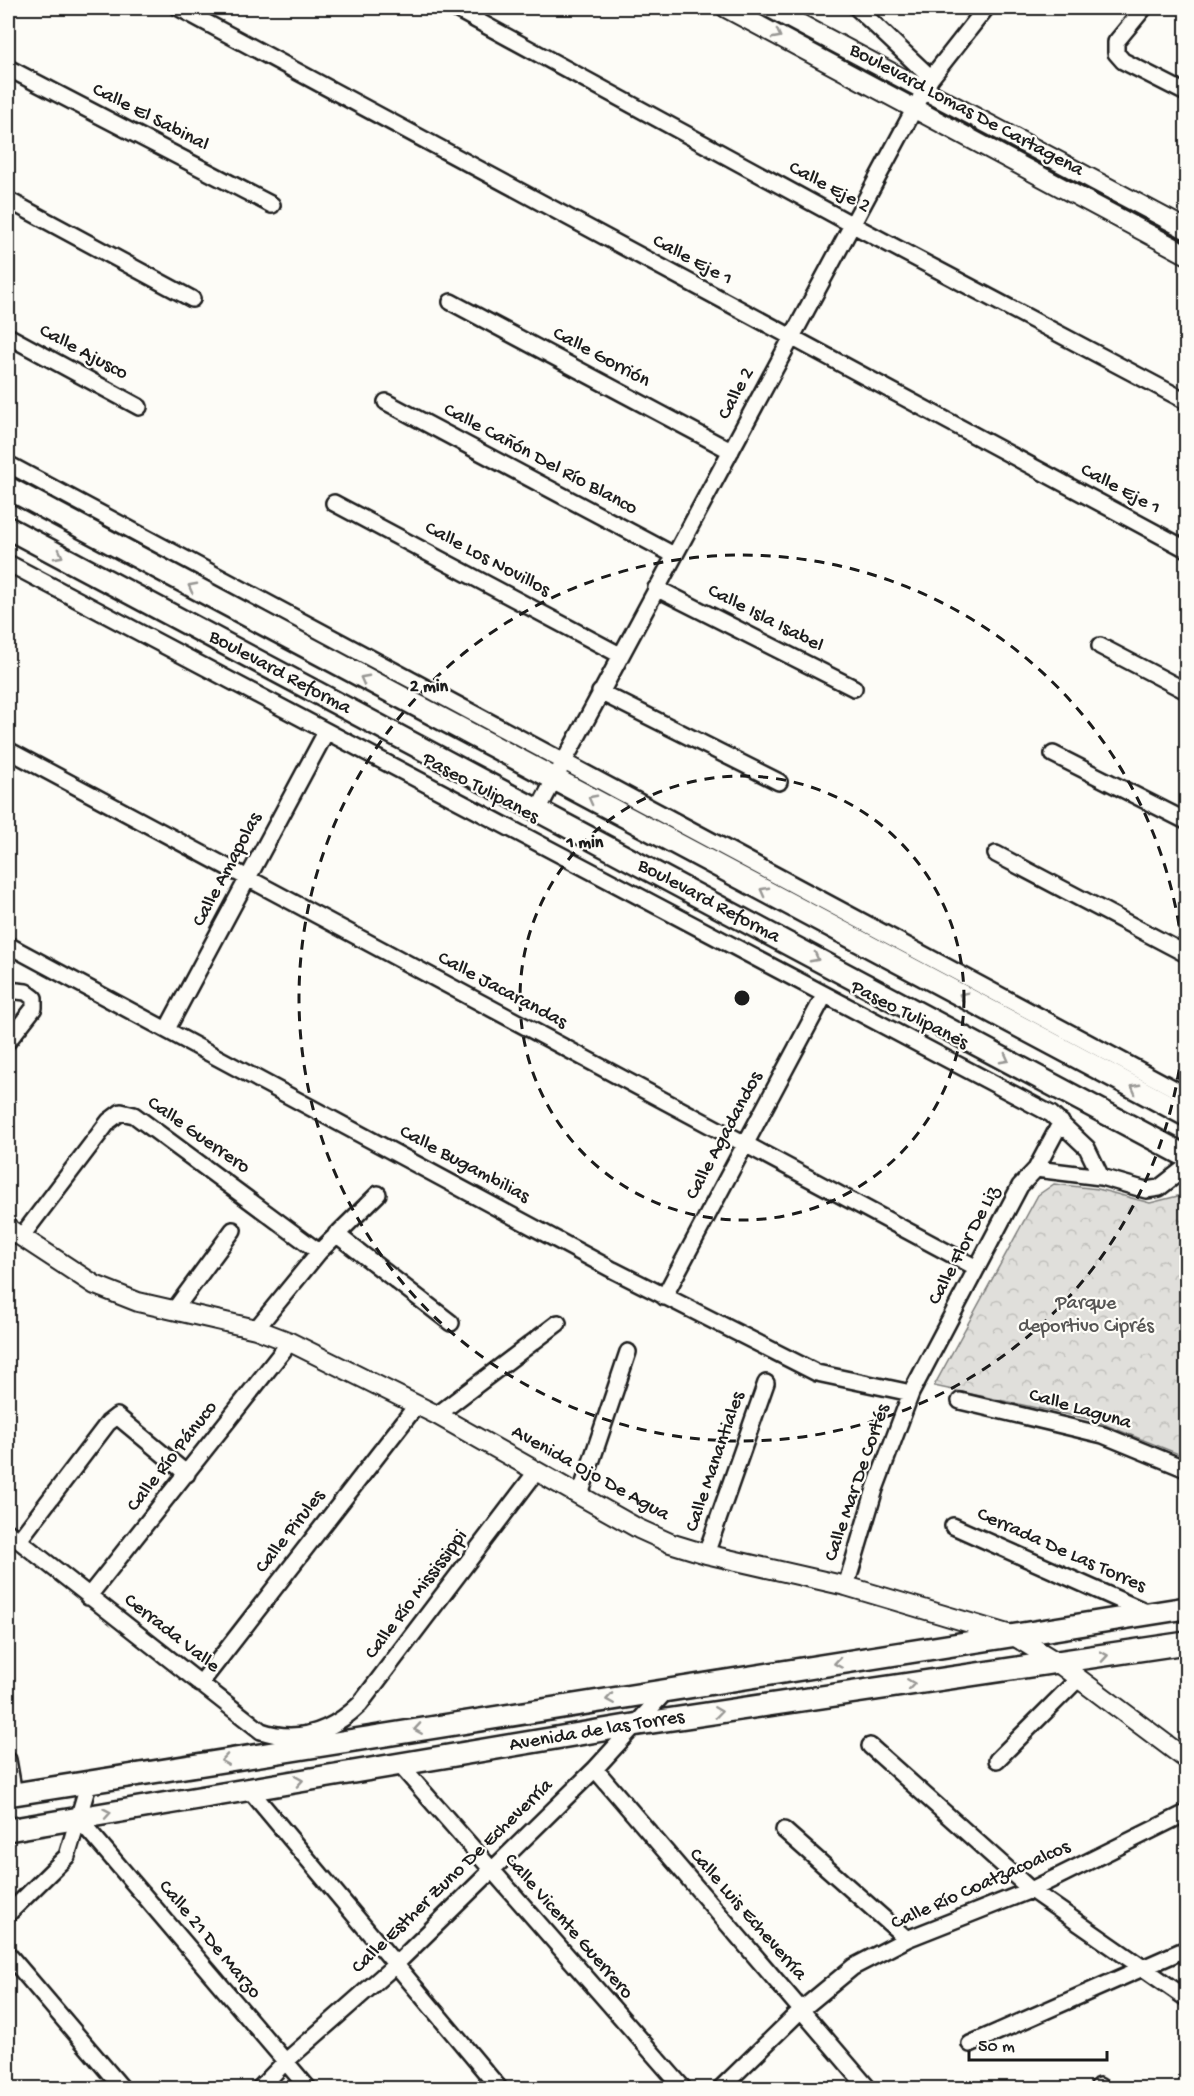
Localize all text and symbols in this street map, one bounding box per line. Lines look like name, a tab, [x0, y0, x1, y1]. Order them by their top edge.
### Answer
one-way arrow	[771, 28, 782, 39]
street label: Boulevard Lomas De Cartagena	[844, 39, 1088, 183]
street label: Calle El Sabinal	[88, 79, 212, 157]
street label: Calle Eje 2	[784, 157, 874, 219]
street label: Calle Eje 1	[648, 230, 736, 292]
street label: Calle Ajusco	[35, 320, 131, 386]
street label: Calle Gorrión	[548, 323, 654, 394]
street label: Calle 2	[714, 364, 760, 424]
street label: Calle Cañón Del Río Blanco	[439, 399, 641, 521]
street label: Calle Eje 1	[1076, 459, 1164, 521]
street label: Calle Los Novillos	[420, 517, 554, 603]
one-way arrow	[53, 548, 63, 559]
street label: Calle Isla Isabel	[703, 580, 827, 658]
one-way arrow	[187, 583, 198, 594]
street label: Boulevard Reforma	[204, 625, 356, 721]
one-way arrow	[359, 675, 370, 686]
text: 2 min	[410, 677, 449, 698]
street label: Paseo Tulipanes	[417, 748, 543, 830]
one-way arrow	[587, 795, 598, 807]
street label: Calle Amapolas	[188, 808, 268, 931]
text: 1 min	[566, 833, 604, 854]
street label: Boulevard Reforma	[633, 854, 785, 949]
one-way arrow	[760, 887, 770, 898]
street label: Calle Jacarandas	[433, 947, 571, 1035]
one-way arrow	[808, 951, 819, 962]
street label: Paseo Tulipanes	[845, 976, 972, 1056]
centre of rings	[732, 988, 752, 1008]
one-way arrow	[958, 992, 969, 1003]
one-way arrow	[999, 1052, 1009, 1063]
street label: Calle Agadandos	[682, 1067, 769, 1204]
one-way arrow	[1131, 1084, 1141, 1095]
street label: Calle Guerrero	[142, 1092, 254, 1180]
street label: Calle Bugambilias	[395, 1121, 534, 1209]
street label: Calle Flor De Liz	[924, 1182, 1007, 1309]
park label: Parque deportivo Ciprés	[1018, 1293, 1154, 1339]
street label: Calle Laguna	[1026, 1384, 1135, 1436]
street label: Calle Manantiales	[681, 1388, 751, 1535]
street label: Calle Río Pánuco	[123, 1397, 223, 1517]
street label: Calle Mar De Cortés	[820, 1401, 896, 1565]
street label: Avenida Ojo De Agua	[507, 1421, 674, 1527]
street label: Calle Pirules	[251, 1485, 331, 1578]
street label: Cerrada De Las Torres	[973, 1503, 1150, 1599]
street label: Calle Río Mississippi	[361, 1526, 473, 1664]
street label: Cerrada Valle	[118, 1589, 224, 1679]
one-way arrow	[1098, 1650, 1108, 1663]
one-way arrow	[834, 1657, 843, 1669]
one-way arrow	[906, 1679, 915, 1691]
one-way arrow	[606, 1692, 615, 1704]
street label: Avenida de las Torres	[508, 1706, 686, 1757]
one-way arrow	[713, 1707, 722, 1719]
one-way arrow	[413, 1723, 422, 1735]
one-way arrow	[221, 1753, 231, 1766]
street label: Calle Esther Zuno De Echeverría	[348, 1774, 559, 1979]
one-way arrow	[294, 1775, 304, 1788]
one-way arrow	[101, 1807, 111, 1820]
street label: Calle Río Coatzacoalcos	[888, 1836, 1075, 1936]
street label: Calle Luis Echeverría	[683, 1844, 811, 1987]
street label: Calle Vicente Guerrero	[499, 1849, 637, 2005]
street label: Calle 21 De Marzo	[153, 1876, 265, 2004]
scale bar	[969, 2024, 1107, 2062]
text: 50 m	[978, 2037, 1015, 2058]

